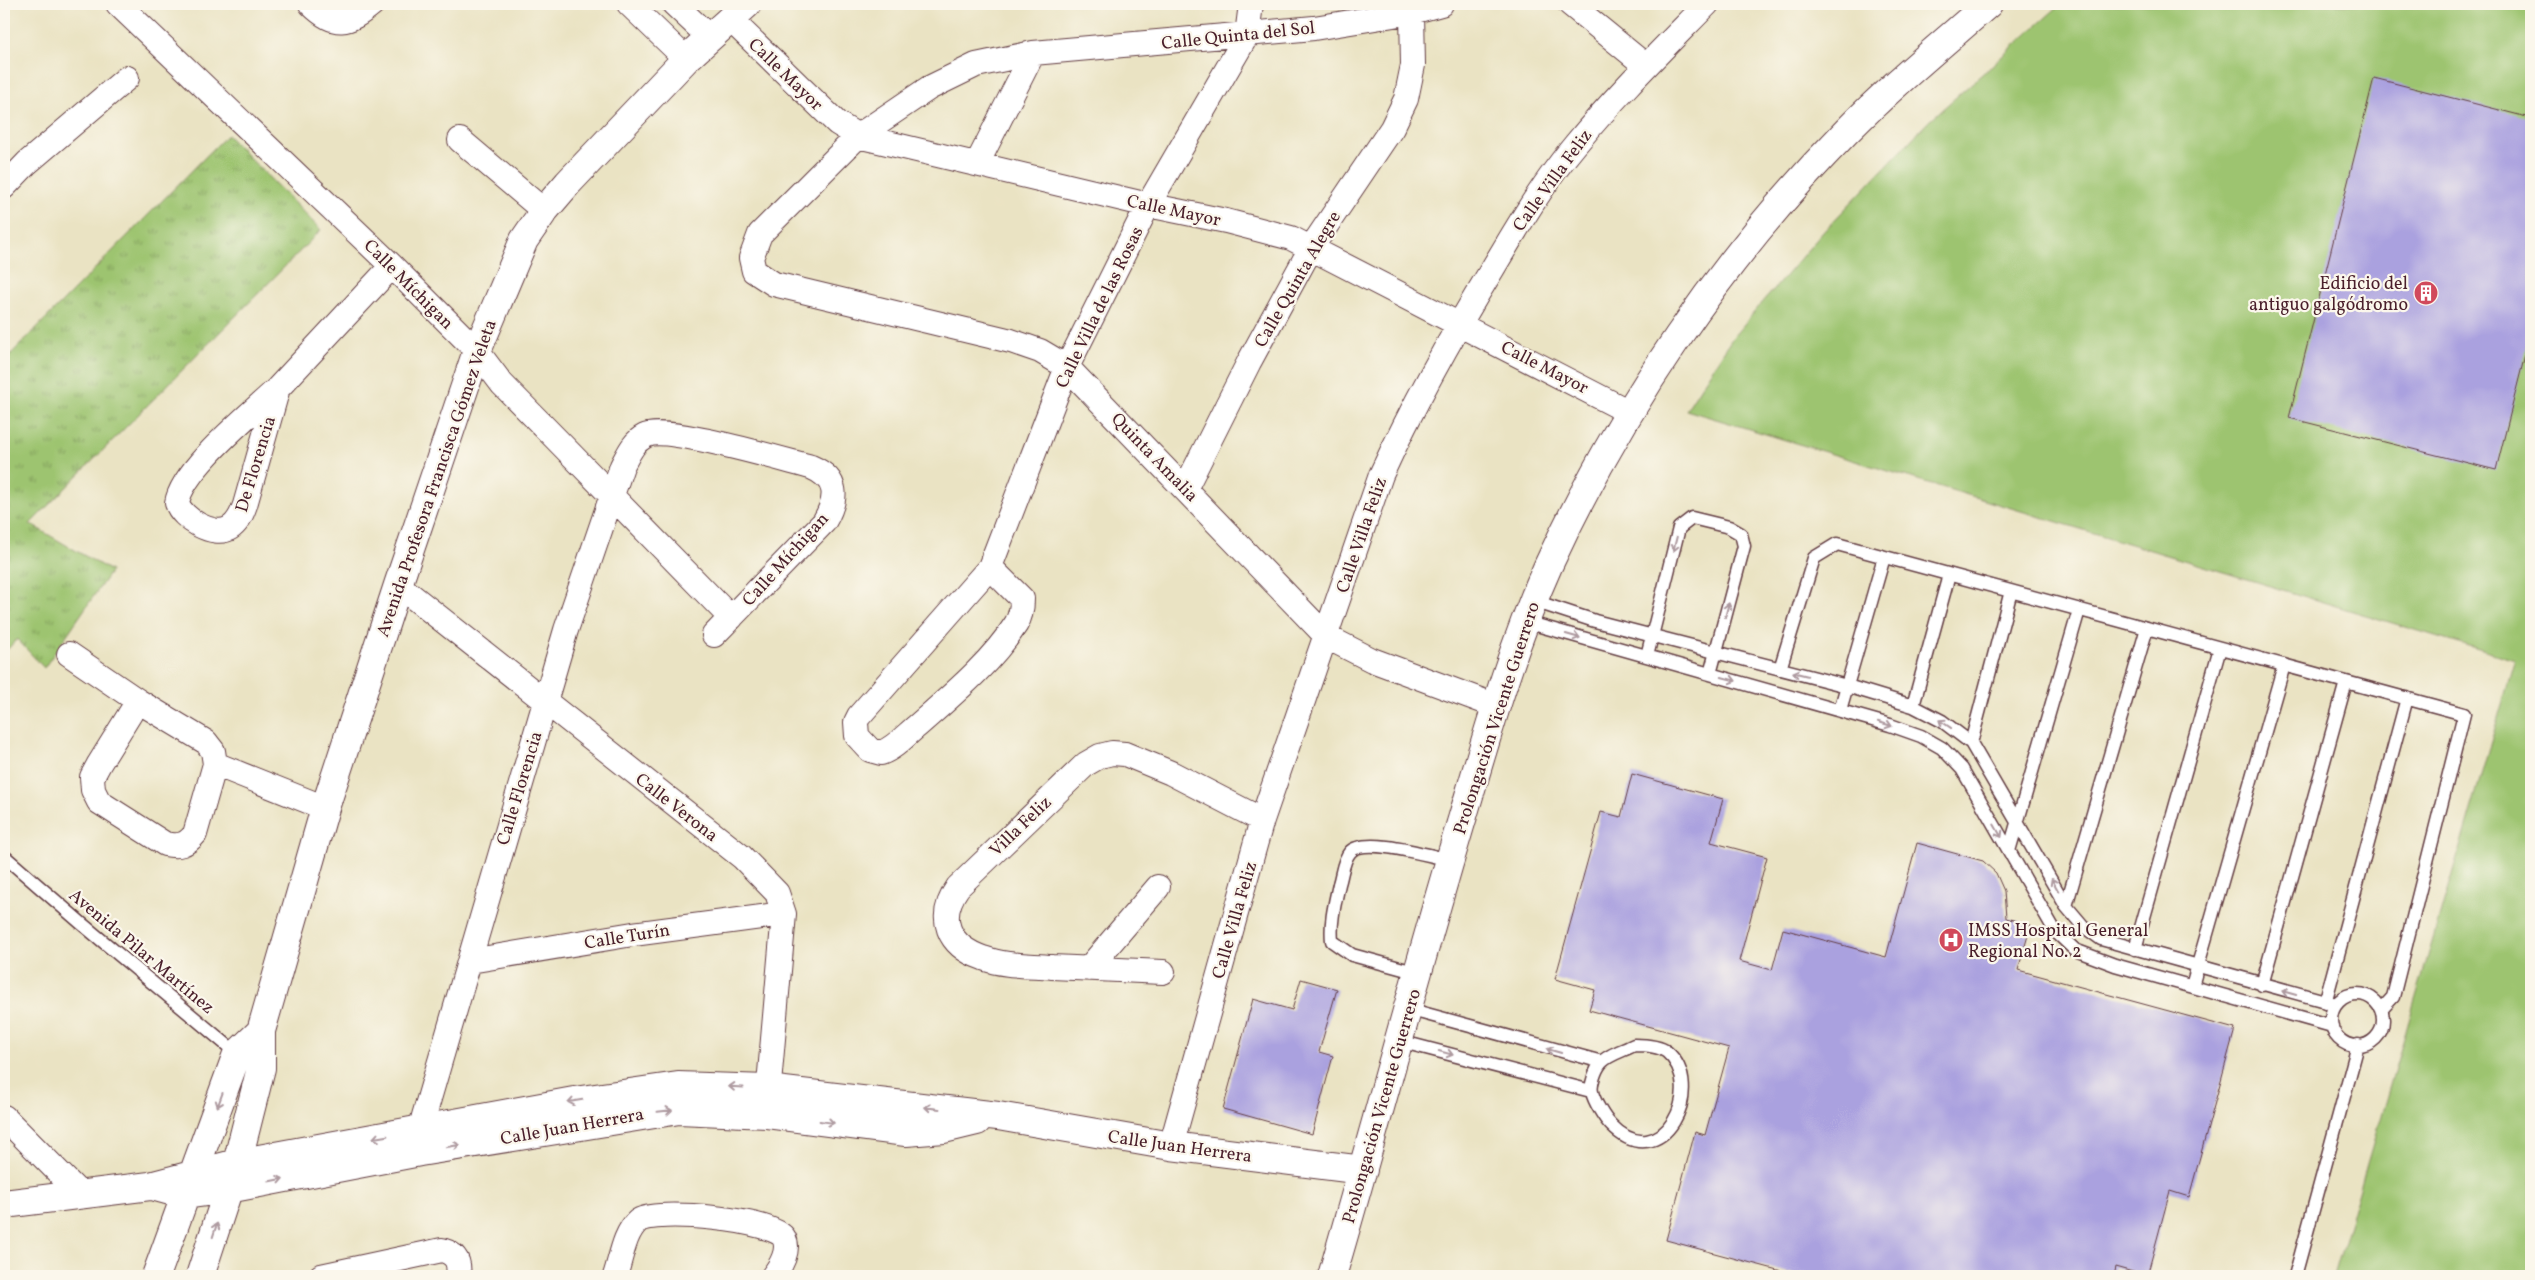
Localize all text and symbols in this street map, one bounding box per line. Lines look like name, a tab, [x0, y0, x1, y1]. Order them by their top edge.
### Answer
street label: Calle Quinta del Sol	[1160, 16, 1316, 57]
street label: Calle Mayor	[742, 33, 828, 118]
street label: Calle Villa Feliz	[1508, 125, 1599, 237]
street label: Calle Mayor	[1124, 189, 1223, 234]
street label: Calle Quinta Alegre	[1249, 207, 1348, 353]
street label: Calle Villa de las Rosas	[1050, 223, 1150, 393]
street label: Calle Míchigan	[357, 234, 459, 336]
place label: Edificio del antiguo galgódromo	[2249, 272, 2408, 318]
building icon: Edificio del antiguo galgódromo	[2413, 280, 2439, 306]
street label: Avenida Profesora Francisca Gómez Veleta	[371, 316, 504, 641]
street label: Calle Mayor	[1496, 336, 1593, 401]
street label: Quinta Amalia	[1105, 408, 1203, 508]
street label: De Florencia	[230, 413, 283, 516]
street label: Calle Villa Feliz	[1331, 474, 1394, 597]
street label: Calle Míchigan	[737, 507, 835, 612]
one-way arrow	[1670, 535, 1679, 551]
street label: Prolongación Vicente Guerrero	[1448, 599, 1547, 838]
one-way arrow	[1723, 602, 1732, 618]
one-way arrow	[1564, 631, 1580, 641]
one-way arrow	[1792, 669, 1808, 678]
one-way arrow	[1721, 675, 1737, 685]
one-way arrow	[1938, 719, 1952, 729]
one-way arrow	[1877, 720, 1893, 729]
street label: Calle Florencia	[491, 728, 550, 848]
street label: Calle Verona	[629, 768, 723, 849]
street label: Villa Feliz	[984, 791, 1058, 863]
one-way arrow	[1993, 824, 2003, 838]
street label: Calle Villa Feliz	[1207, 859, 1264, 982]
one-way arrow	[2049, 879, 2059, 893]
street label: Avenida Pilar Martínez	[63, 884, 219, 1021]
street label: Calle Turín	[583, 918, 672, 957]
place label: IMSS Hospital General Regional No. 2	[1968, 919, 2148, 965]
hospital icon: IMSS Hospital General Regional No. 2	[1938, 927, 1964, 953]
street label: Prolongación Vicente Guerrero	[1337, 986, 1428, 1227]
one-way arrow	[2281, 987, 2297, 997]
one-way arrow	[1547, 1045, 1563, 1055]
one-way arrow	[1438, 1049, 1454, 1059]
one-way arrow	[728, 1082, 744, 1091]
one-way arrow	[215, 1092, 224, 1107]
one-way arrow	[567, 1096, 583, 1106]
street label: Calle Juan Herrera	[499, 1103, 646, 1152]
one-way arrow	[924, 1103, 940, 1113]
one-way arrow	[657, 1106, 673, 1116]
one-way arrow	[818, 1118, 834, 1128]
street label: Calle Juan Herrera	[1106, 1125, 1253, 1170]
one-way arrow	[373, 1133, 389, 1142]
one-way arrow	[445, 1141, 461, 1151]
one-way arrow	[268, 1175, 284, 1184]
one-way arrow	[211, 1222, 221, 1238]

